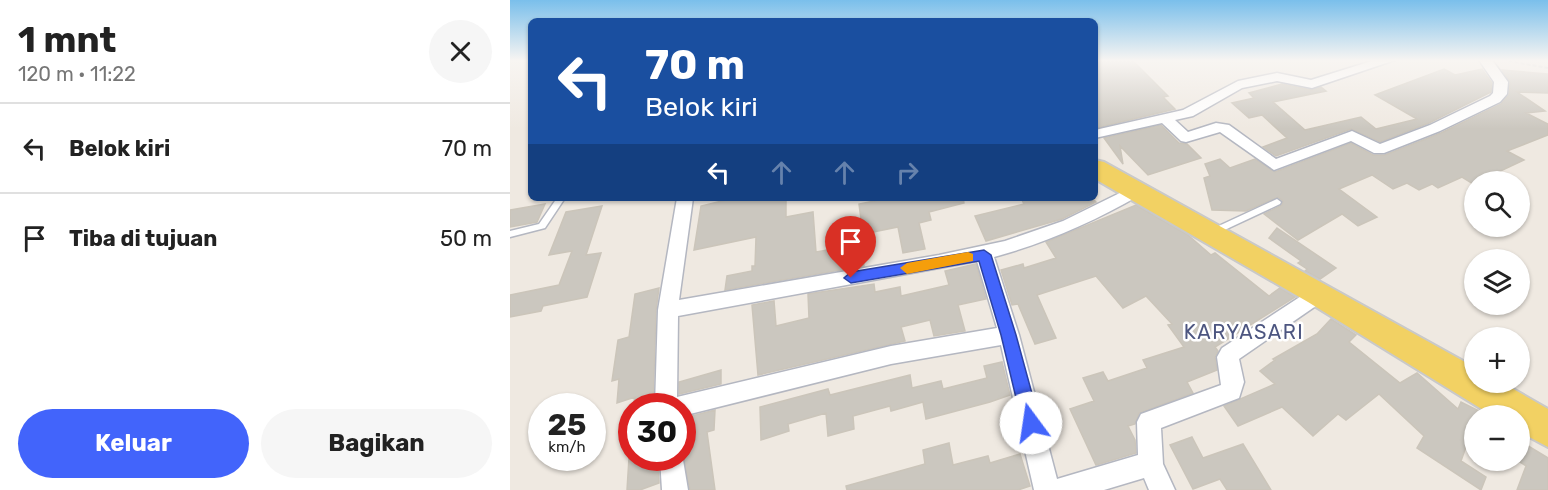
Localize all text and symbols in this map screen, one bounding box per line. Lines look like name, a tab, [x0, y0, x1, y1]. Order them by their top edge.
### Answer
text: 1 mnt	[18, 18, 116, 61]
button: close	[429, 20, 492, 83]
text: 70 m	[645, 40, 745, 90]
icon: left	[546, 42, 624, 120]
text: 120 m · 11:22	[18, 62, 136, 86]
text: Belok kiri	[645, 91, 758, 123]
icon: left	[18, 132, 51, 165]
text: Belok kiri	[69, 135, 170, 162]
text: 70 m	[442, 135, 492, 162]
icon: left	[702, 156, 735, 189]
icon: ahead	[765, 156, 798, 189]
icon: ahead	[828, 156, 861, 189]
icon: right	[891, 156, 924, 189]
map controls	[1464, 171, 1530, 471]
button: search	[1464, 171, 1530, 237]
pin	[825, 216, 876, 278]
icon: arrive	[18, 222, 51, 255]
text: Tiba di tujuan	[69, 225, 217, 252]
text: 50 m	[440, 225, 492, 252]
icon: arrive	[834, 225, 867, 258]
button: layers	[1464, 249, 1530, 315]
district label: KARYASARI	[1184, 320, 1304, 344]
button: +	[1464, 327, 1530, 393]
position arrow	[999, 391, 1063, 455]
speed limit sign: 30	[618, 393, 696, 471]
button: −	[1464, 405, 1530, 471]
text: 25	[548, 407, 586, 443]
button: Keluar	[18, 409, 249, 478]
button: Bagikan	[261, 409, 492, 478]
text: km/h	[548, 438, 586, 456]

